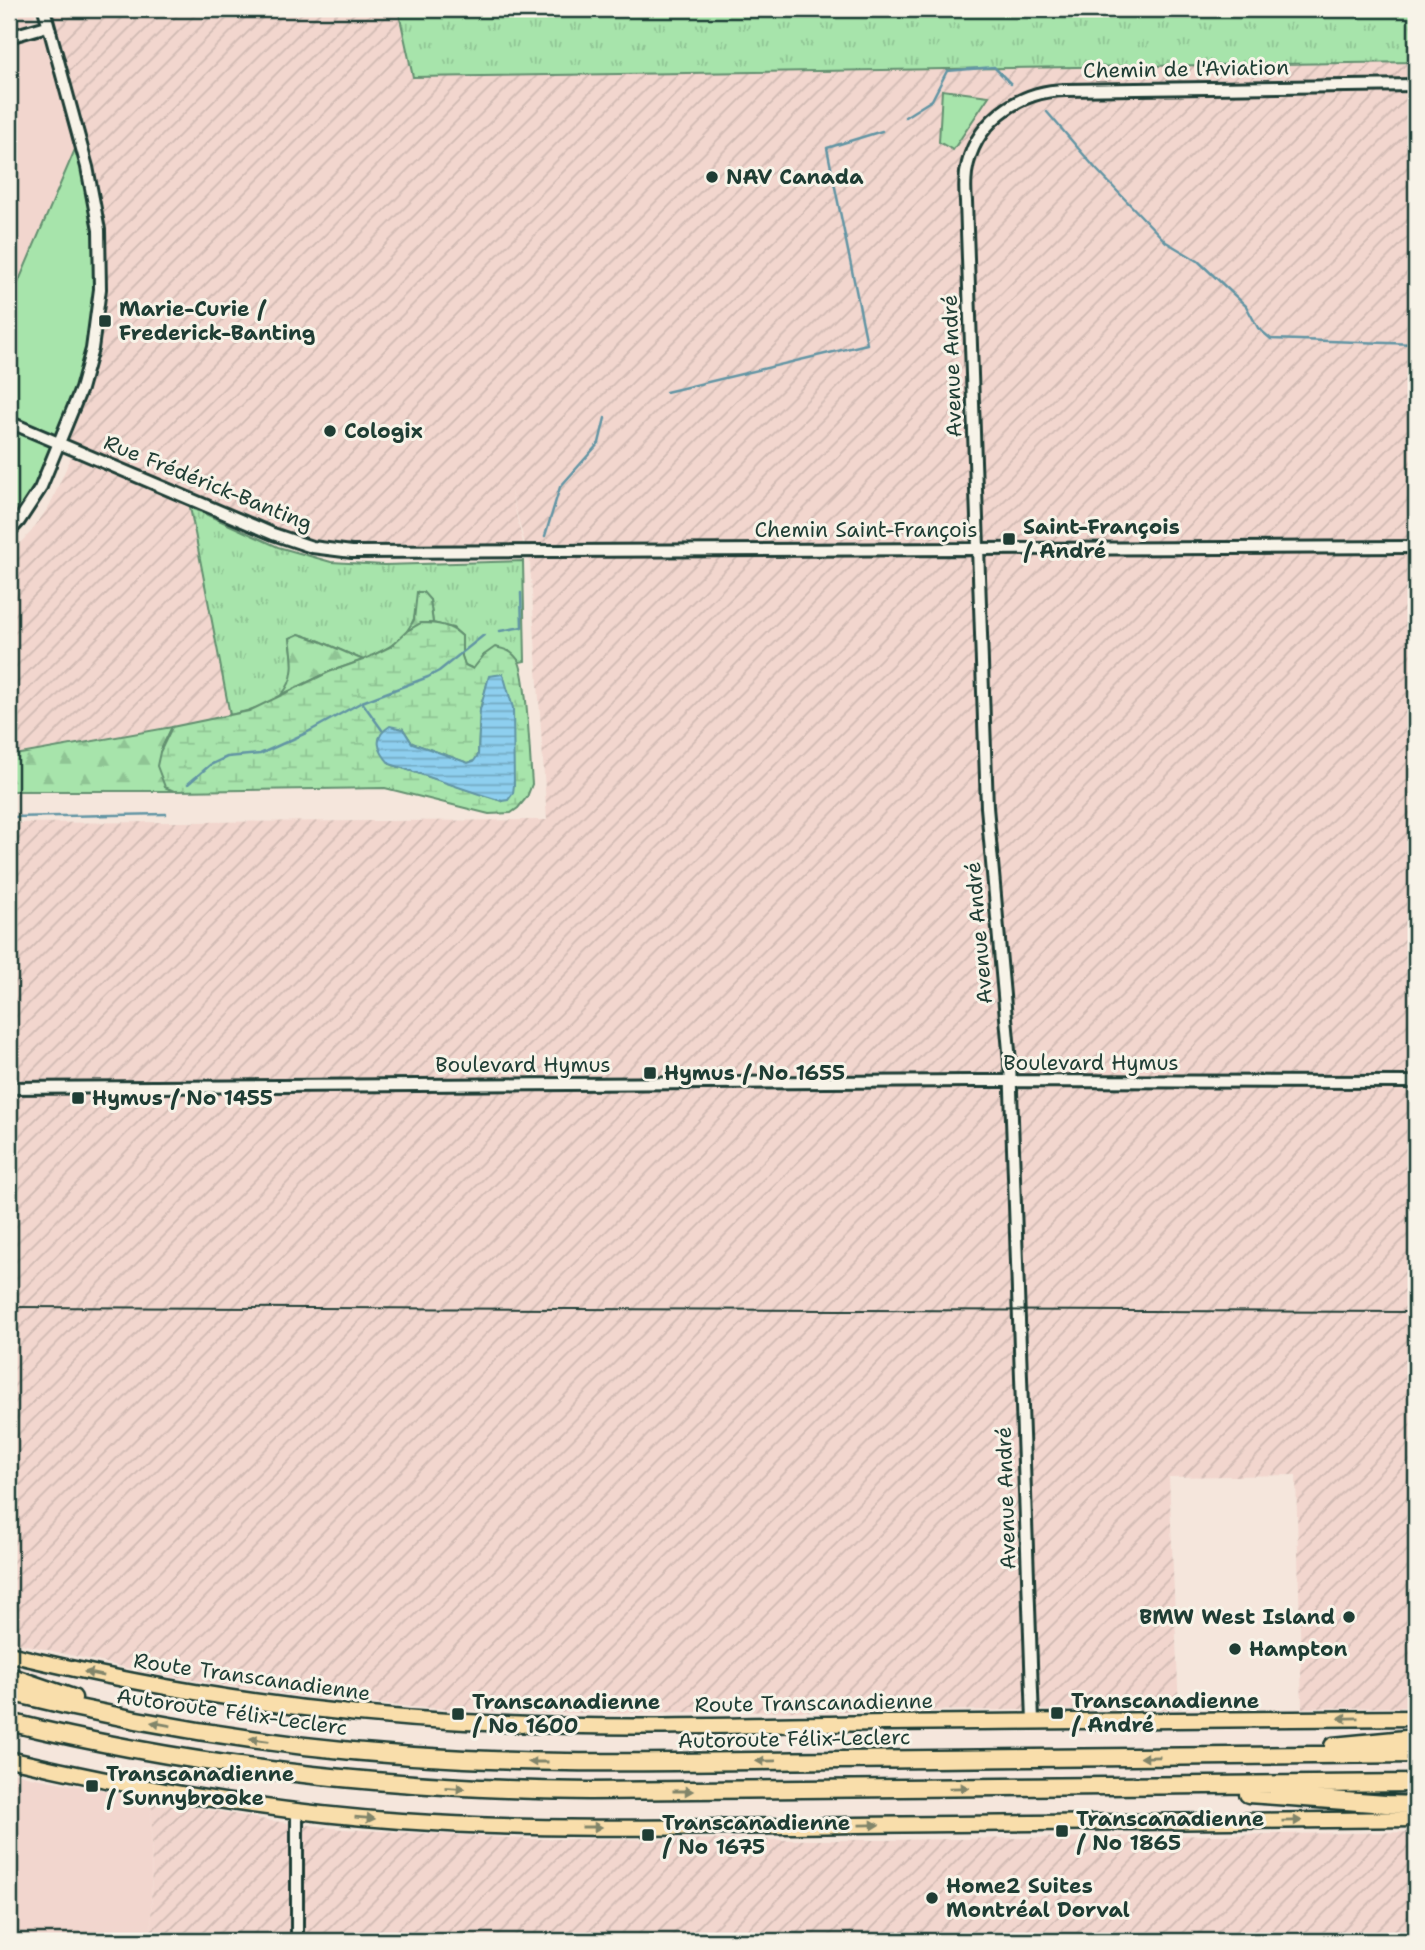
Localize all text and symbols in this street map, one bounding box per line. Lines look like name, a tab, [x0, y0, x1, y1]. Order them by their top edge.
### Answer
street label: Chemin de l'Aviation	[1083, 53, 1289, 85]
place label: NAV Canada	[726, 163, 864, 191]
marker: NAV Canada	[704, 169, 720, 185]
street label: Avenue André	[936, 294, 968, 438]
place label: Marie-Curie / Frederick-Banting	[119, 295, 316, 347]
marker: Marie-Curie / Frederick-Banting	[97, 313, 113, 329]
place label: Cologix	[344, 417, 423, 445]
marker: Cologix	[322, 423, 338, 439]
street label: Rue Frédérick-Banting	[100, 428, 316, 538]
place label: Saint-François / André	[1023, 513, 1180, 565]
street label: Chemin Saint-François	[754, 516, 978, 544]
marker: Saint-François / André	[1001, 531, 1017, 547]
street label: Avenue André	[959, 861, 999, 1005]
street label: Boulevard Hymus	[1003, 1049, 1179, 1077]
street label: Boulevard Hymus	[435, 1051, 611, 1079]
place label: Hymus / No 1655	[664, 1059, 845, 1087]
marker: Hymus / No 1655	[642, 1065, 658, 1081]
place label: Hymus / No 1455	[92, 1084, 273, 1112]
marker: Hymus / No 1455	[70, 1090, 86, 1106]
street label: Avenue André	[990, 1426, 1022, 1570]
place label: BMW West Island	[1139, 1603, 1335, 1631]
marker: BMW West Island	[1341, 1609, 1357, 1625]
place label: Hampton	[1249, 1635, 1348, 1663]
marker: Hampton	[1227, 1641, 1243, 1657]
street label: Route Transcanadienne	[132, 1647, 372, 1707]
one-way arrow	[83, 1668, 105, 1679]
street label: Autoroute Félix-Leclerc	[115, 1682, 349, 1742]
street label: Route Transcanadienne	[694, 1687, 934, 1719]
place label: Transcanadienne / André	[1071, 1687, 1259, 1739]
place label: Transcanadienne / No 1600	[472, 1688, 660, 1740]
marker: Transcanadienne / André	[1049, 1705, 1065, 1721]
marker: Transcanadienne / No 1600	[450, 1706, 466, 1722]
one-way arrow	[1337, 1712, 1359, 1724]
one-way arrow	[150, 1718, 172, 1729]
street label: Autoroute Félix-Leclerc	[677, 1723, 911, 1755]
one-way arrow	[248, 1734, 270, 1745]
one-way arrow	[1139, 1751, 1161, 1763]
one-way arrow	[754, 1755, 776, 1767]
one-way arrow	[527, 1756, 549, 1767]
place label: Transcanadienne / Sunnybrooke	[106, 1760, 294, 1812]
marker: Transcanadienne / Sunnybrooke	[84, 1778, 100, 1794]
one-way arrow	[444, 1782, 466, 1793]
one-way arrow	[948, 1782, 970, 1794]
one-way arrow	[672, 1785, 694, 1796]
place label: Transcanadienne / No 1865	[1076, 1805, 1264, 1857]
place label: Transcanadienne / No 1675	[662, 1809, 850, 1861]
one-way arrow	[354, 1813, 376, 1824]
one-way arrow	[1282, 1815, 1304, 1826]
one-way arrow	[858, 1819, 880, 1831]
one-way arrow	[582, 1821, 604, 1833]
marker: Transcanadienne / No 1865	[1054, 1823, 1070, 1839]
marker: Transcanadienne / No 1675	[640, 1827, 656, 1843]
place label: Home2 Suites Montréal Dorval	[946, 1872, 1130, 1924]
marker: Home2 Suites Montréal Dorval	[924, 1890, 940, 1906]

